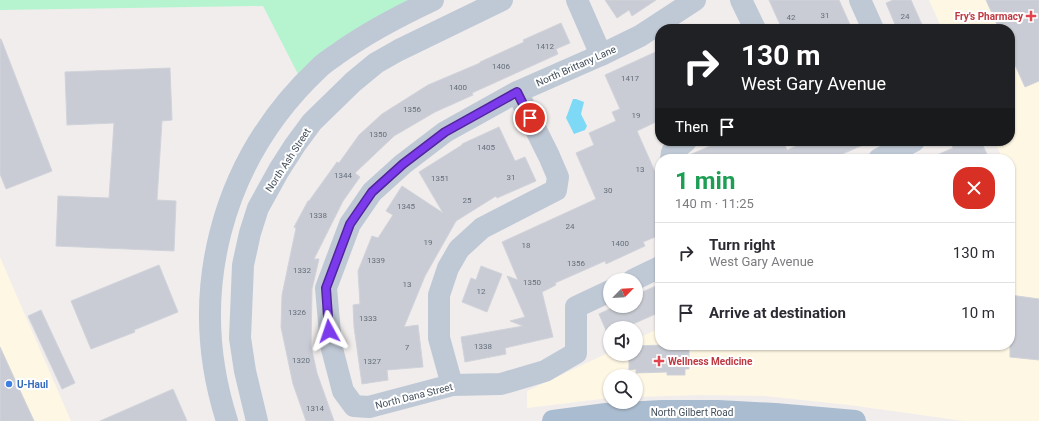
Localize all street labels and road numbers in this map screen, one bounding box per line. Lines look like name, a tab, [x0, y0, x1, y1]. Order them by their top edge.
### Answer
street label: North Brittany Lane	[534, 43, 618, 89]
street label: North Ash Street	[263, 126, 313, 194]
street label: North Dana Street	[374, 381, 454, 411]
street label: North Gilbert Road	[651, 407, 733, 418]

